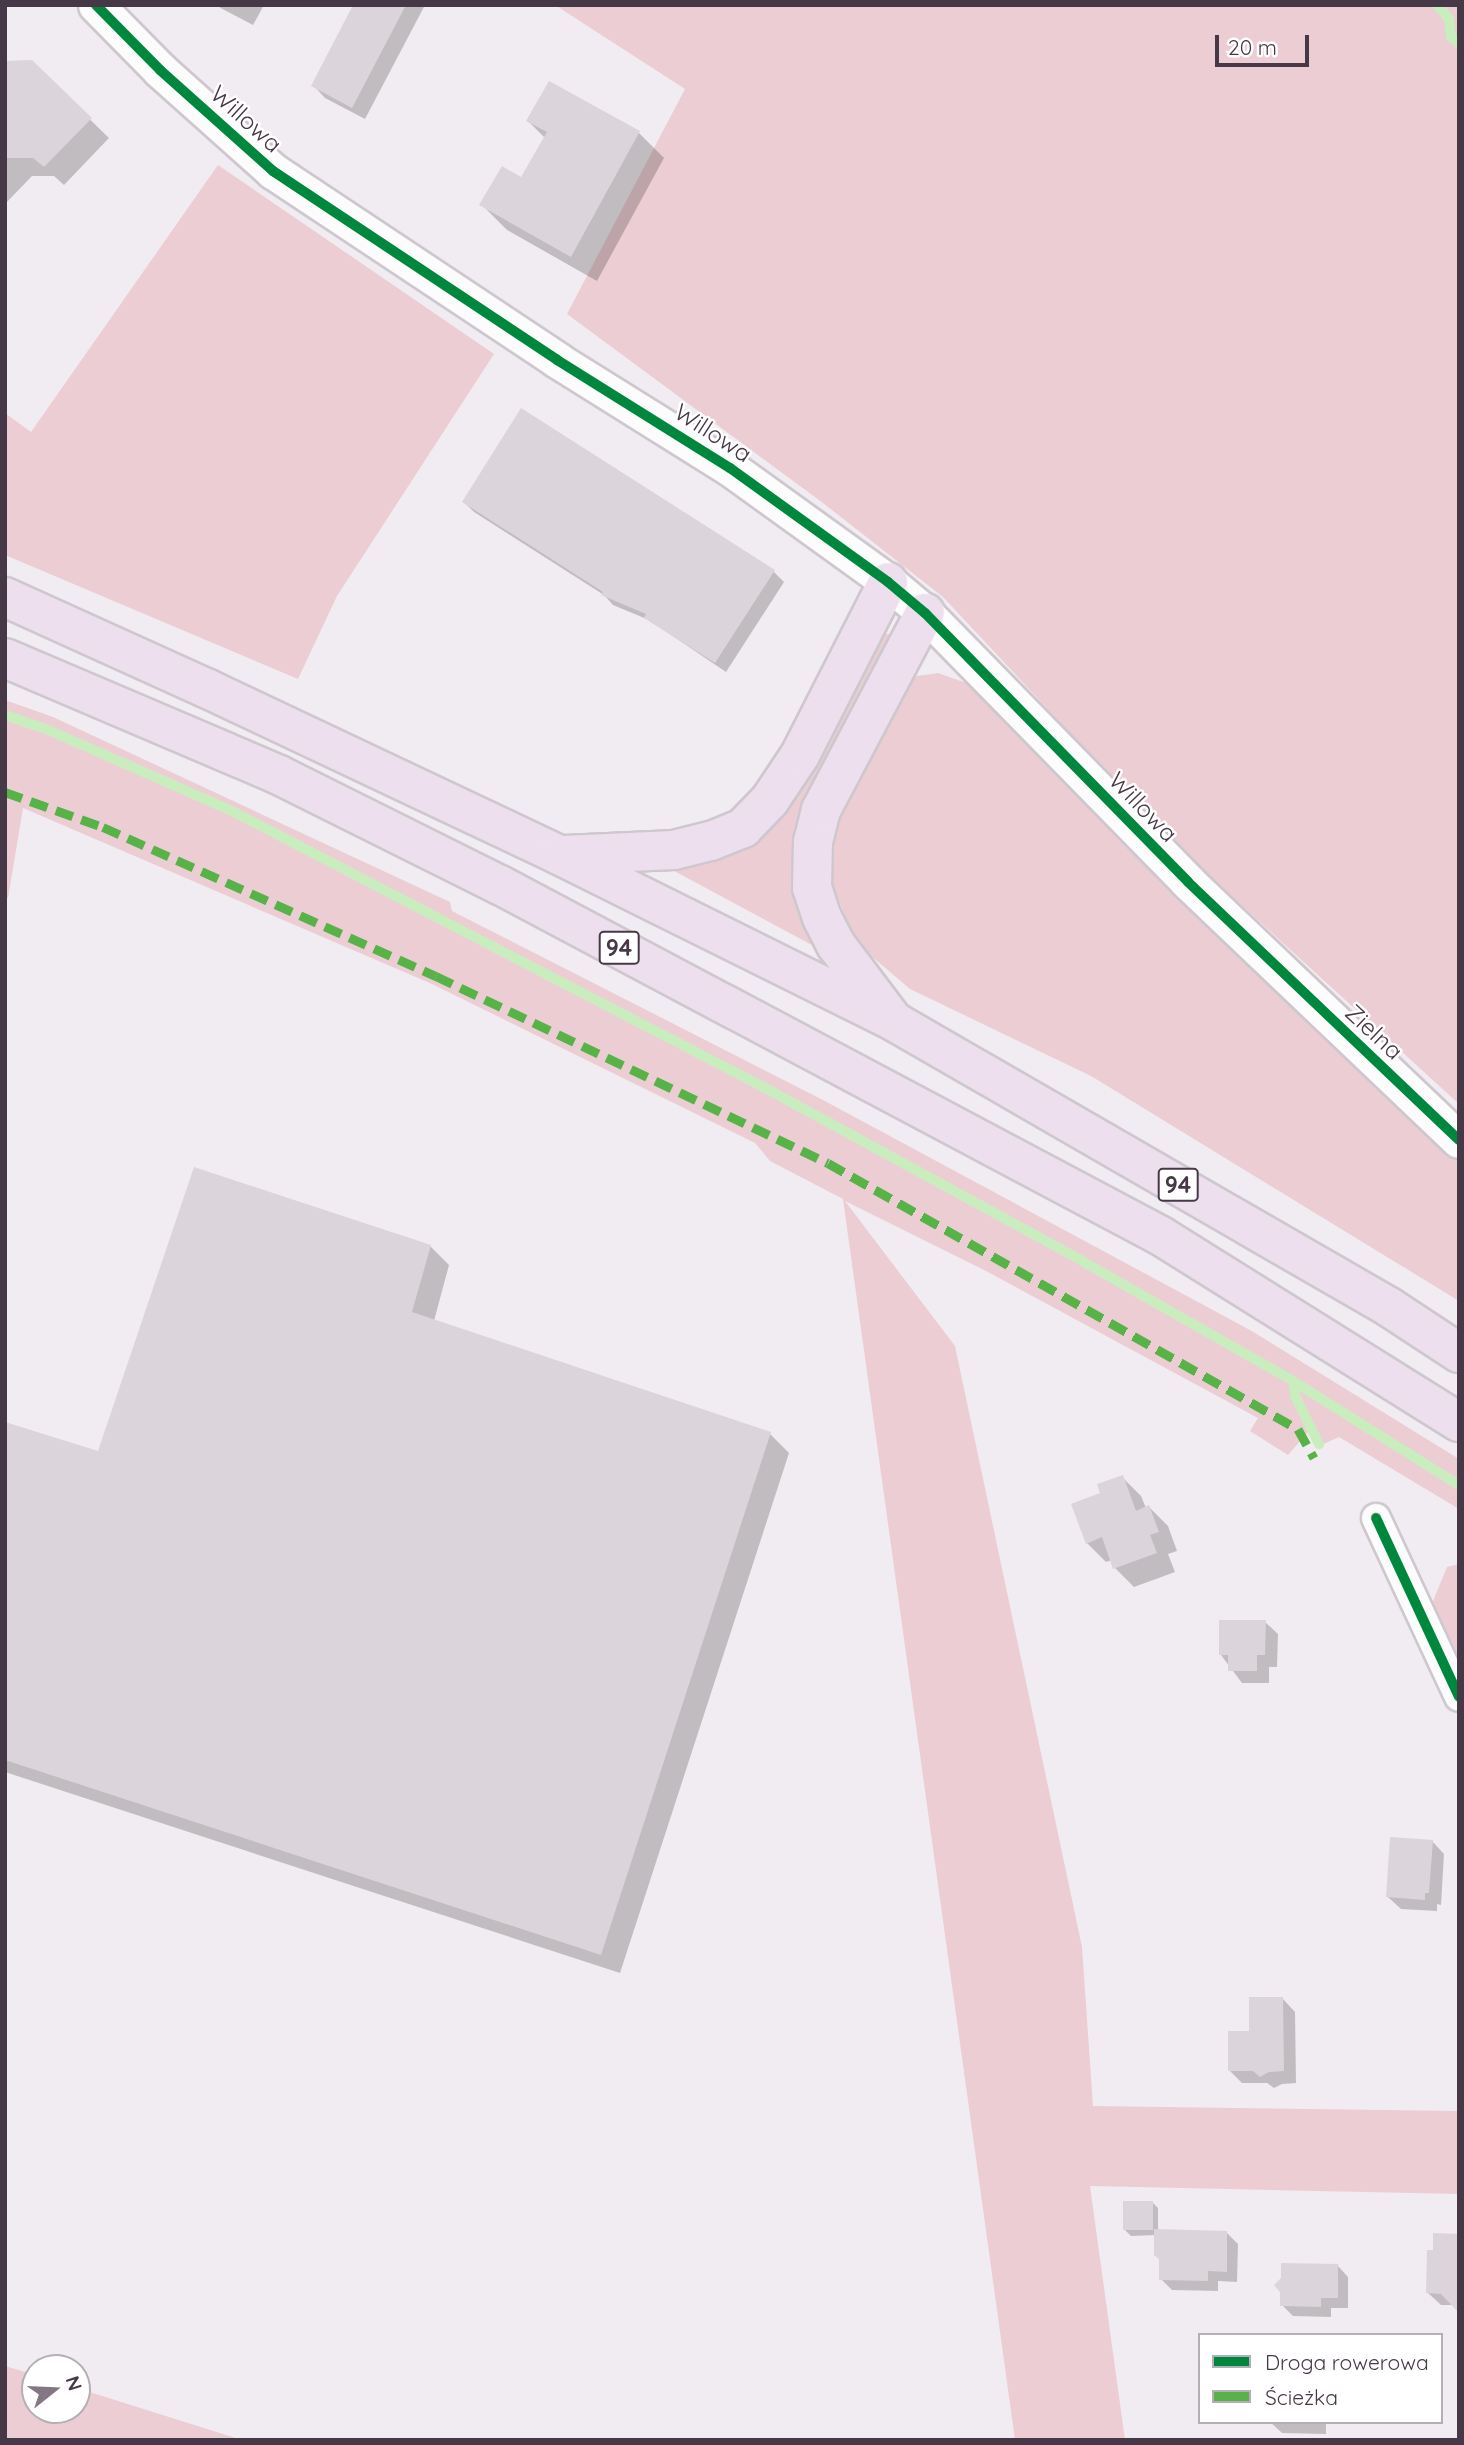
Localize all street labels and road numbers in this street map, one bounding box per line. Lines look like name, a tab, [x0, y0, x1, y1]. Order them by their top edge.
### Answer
street label: Willowa	[204, 79, 288, 159]
street label: Willowa	[669, 397, 757, 469]
street label: Willowa	[1103, 766, 1183, 848]
road number: 94	[598, 928, 640, 967]
street label: Zielna	[1339, 998, 1409, 1066]
road number: 94	[1157, 1166, 1199, 1204]

